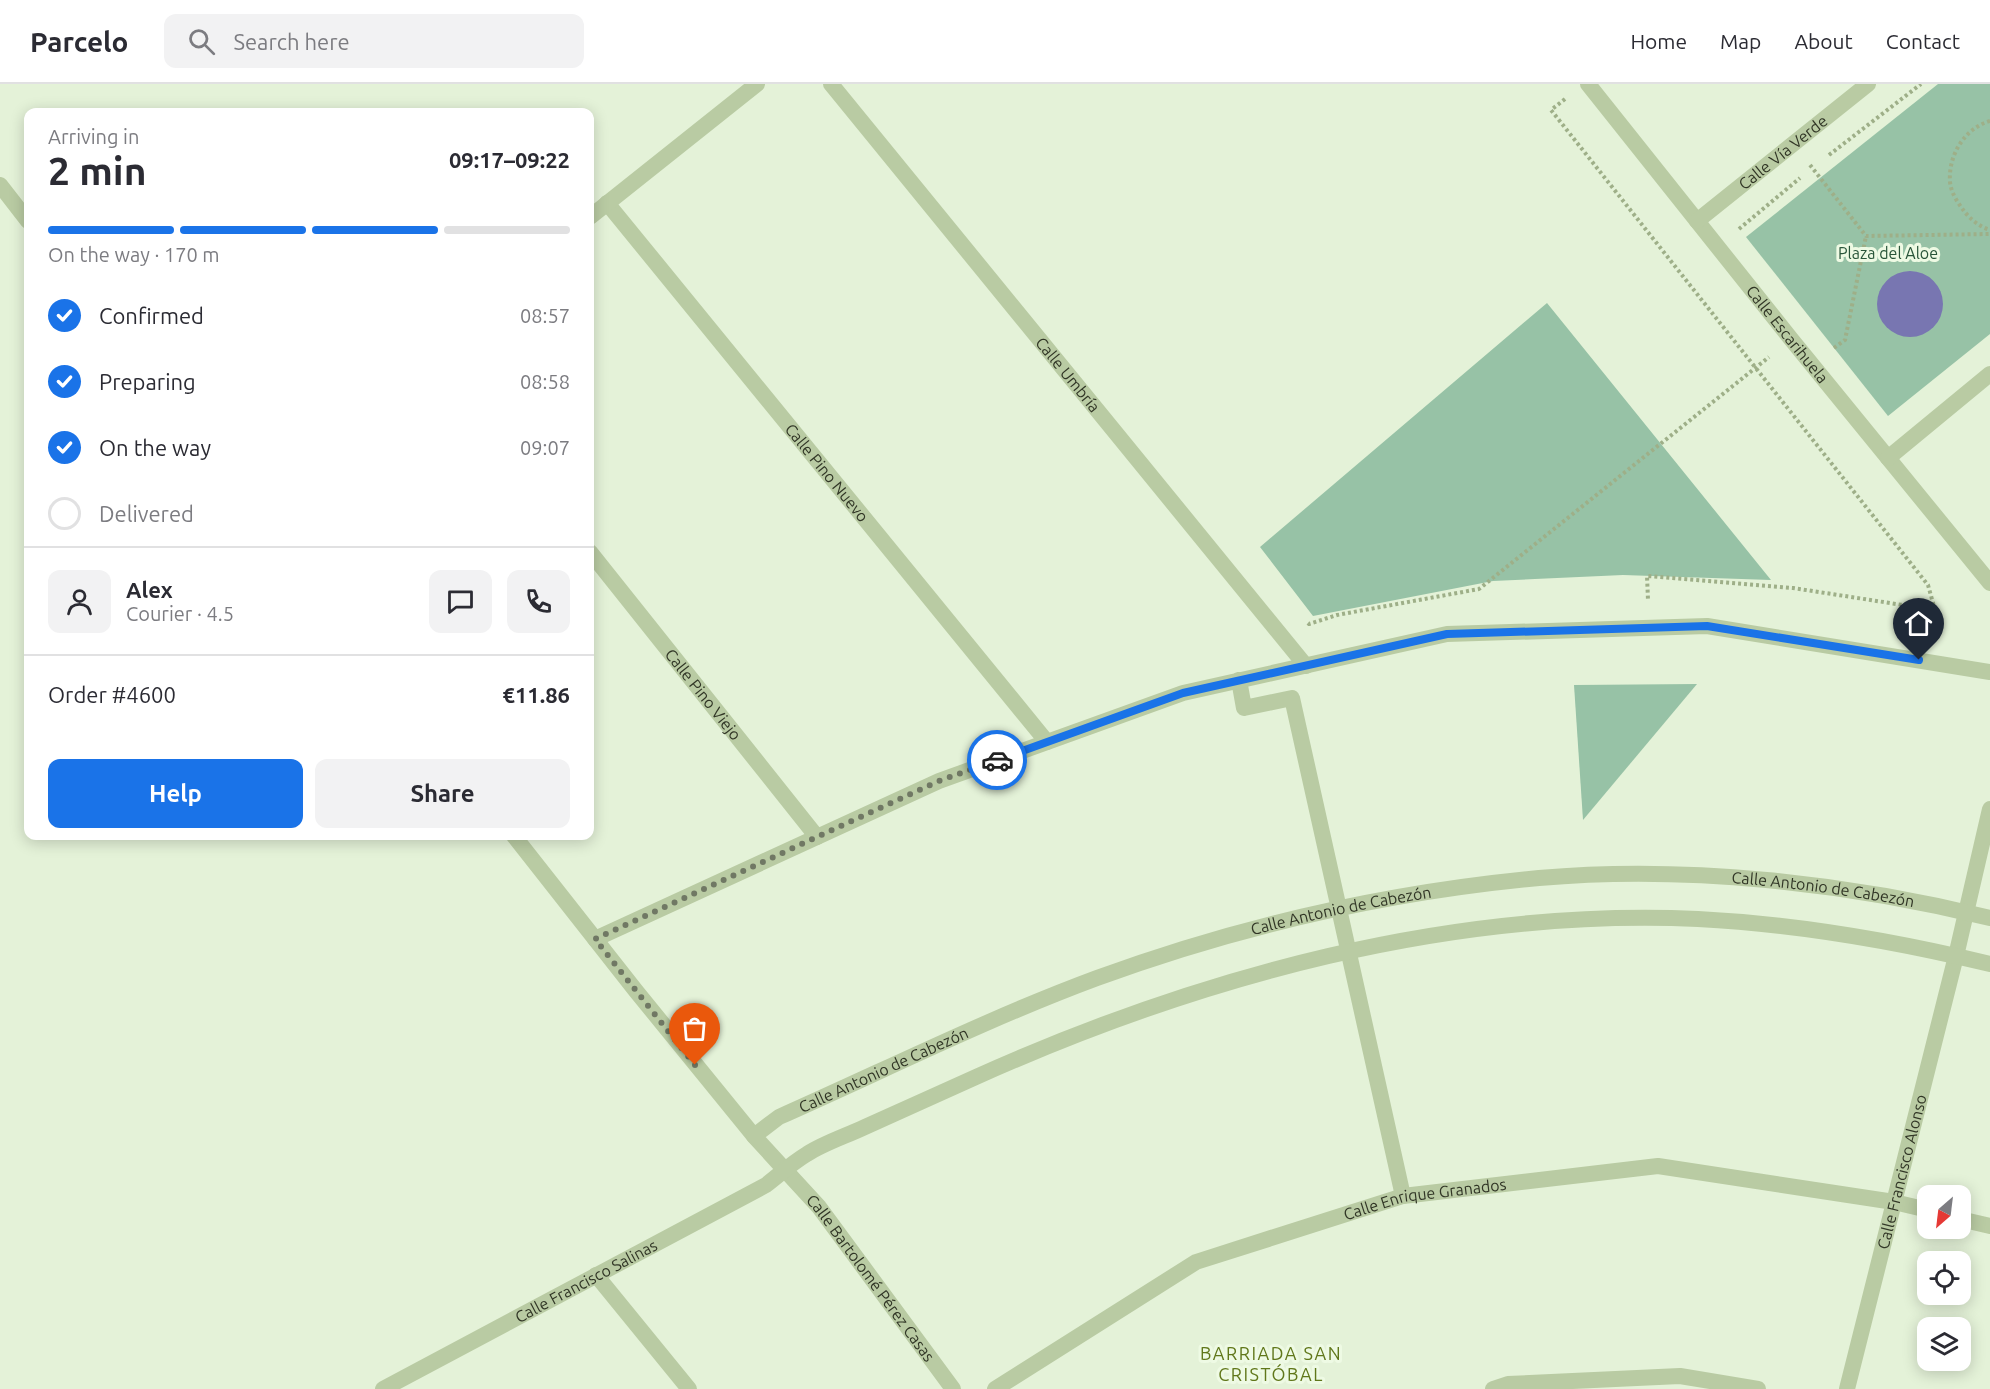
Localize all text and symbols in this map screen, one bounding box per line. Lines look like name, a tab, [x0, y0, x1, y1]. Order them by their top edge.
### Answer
search box	[164, 14, 584, 68]
icon: search	[185, 25, 218, 58]
text: Parcelo	[30, 26, 128, 57]
text: Search here	[233, 29, 350, 54]
text: Home	[1630, 29, 1687, 53]
text: Map	[1720, 29, 1761, 53]
text: About	[1794, 29, 1853, 53]
text: Contact	[1886, 29, 1960, 53]
street label: Calle Vía Verde	[1735, 111, 1831, 193]
text: Arriving in	[48, 125, 139, 148]
text: 09:17–09:22	[449, 147, 570, 172]
text: 2 min	[48, 149, 147, 192]
text: On the way · 170 m	[48, 243, 220, 266]
park label: Plaza del Aloe	[1838, 244, 1938, 262]
street label: Calle Escarihuela	[1743, 282, 1832, 387]
icon: check	[48, 299, 81, 332]
text: Confirmed	[99, 303, 204, 328]
text: 08:57	[520, 304, 570, 327]
street label: Calle Umbría	[1032, 333, 1104, 416]
icon: check	[48, 365, 81, 398]
text: Preparing	[99, 369, 196, 394]
text: 08:58	[520, 370, 570, 393]
street label: Calle Pino Nuevo	[782, 420, 872, 525]
icon: check	[48, 431, 81, 464]
text: On the way	[99, 435, 211, 460]
text: 09:07	[520, 436, 570, 459]
text: Delivered	[99, 501, 194, 526]
button: person	[48, 570, 111, 633]
button: chat	[429, 570, 492, 633]
button: phone	[507, 570, 570, 633]
text: Alex	[126, 577, 173, 602]
pin	[1893, 598, 1944, 660]
text: Courier · 4.5	[126, 602, 234, 625]
icon: home	[1902, 607, 1935, 640]
street label: Calle Pino Viejo	[662, 645, 745, 744]
text: Order #4600	[48, 682, 176, 707]
text: €11.86	[503, 682, 570, 707]
courier	[967, 730, 1027, 790]
icon: car	[981, 744, 1014, 777]
button: Help	[48, 759, 303, 828]
button: Share	[315, 759, 570, 828]
street label: Calle Antonio de Cabezón	[1731, 868, 1916, 910]
street label: Calle Antonio de Cabezón	[1249, 883, 1432, 938]
pin	[669, 1003, 720, 1065]
icon: bag	[678, 1012, 711, 1045]
street label: Calle Antonio de Cabezón	[796, 1023, 971, 1116]
street label: Calle Francisco Alonso	[1874, 1093, 1930, 1251]
street label: Calle Enrique Granados	[1341, 1175, 1507, 1223]
north arrow	[1917, 1185, 1971, 1239]
map controls	[1917, 1185, 1971, 1371]
street label: Calle Bartolomé Pérez Casas	[803, 1191, 939, 1365]
street label: Calle Francisco Salinas	[512, 1236, 660, 1326]
button: locate	[1917, 1251, 1971, 1305]
button: layers	[1917, 1317, 1971, 1371]
district label: BARRIADA SAN CRISTÓBAL	[1200, 1343, 1342, 1384]

